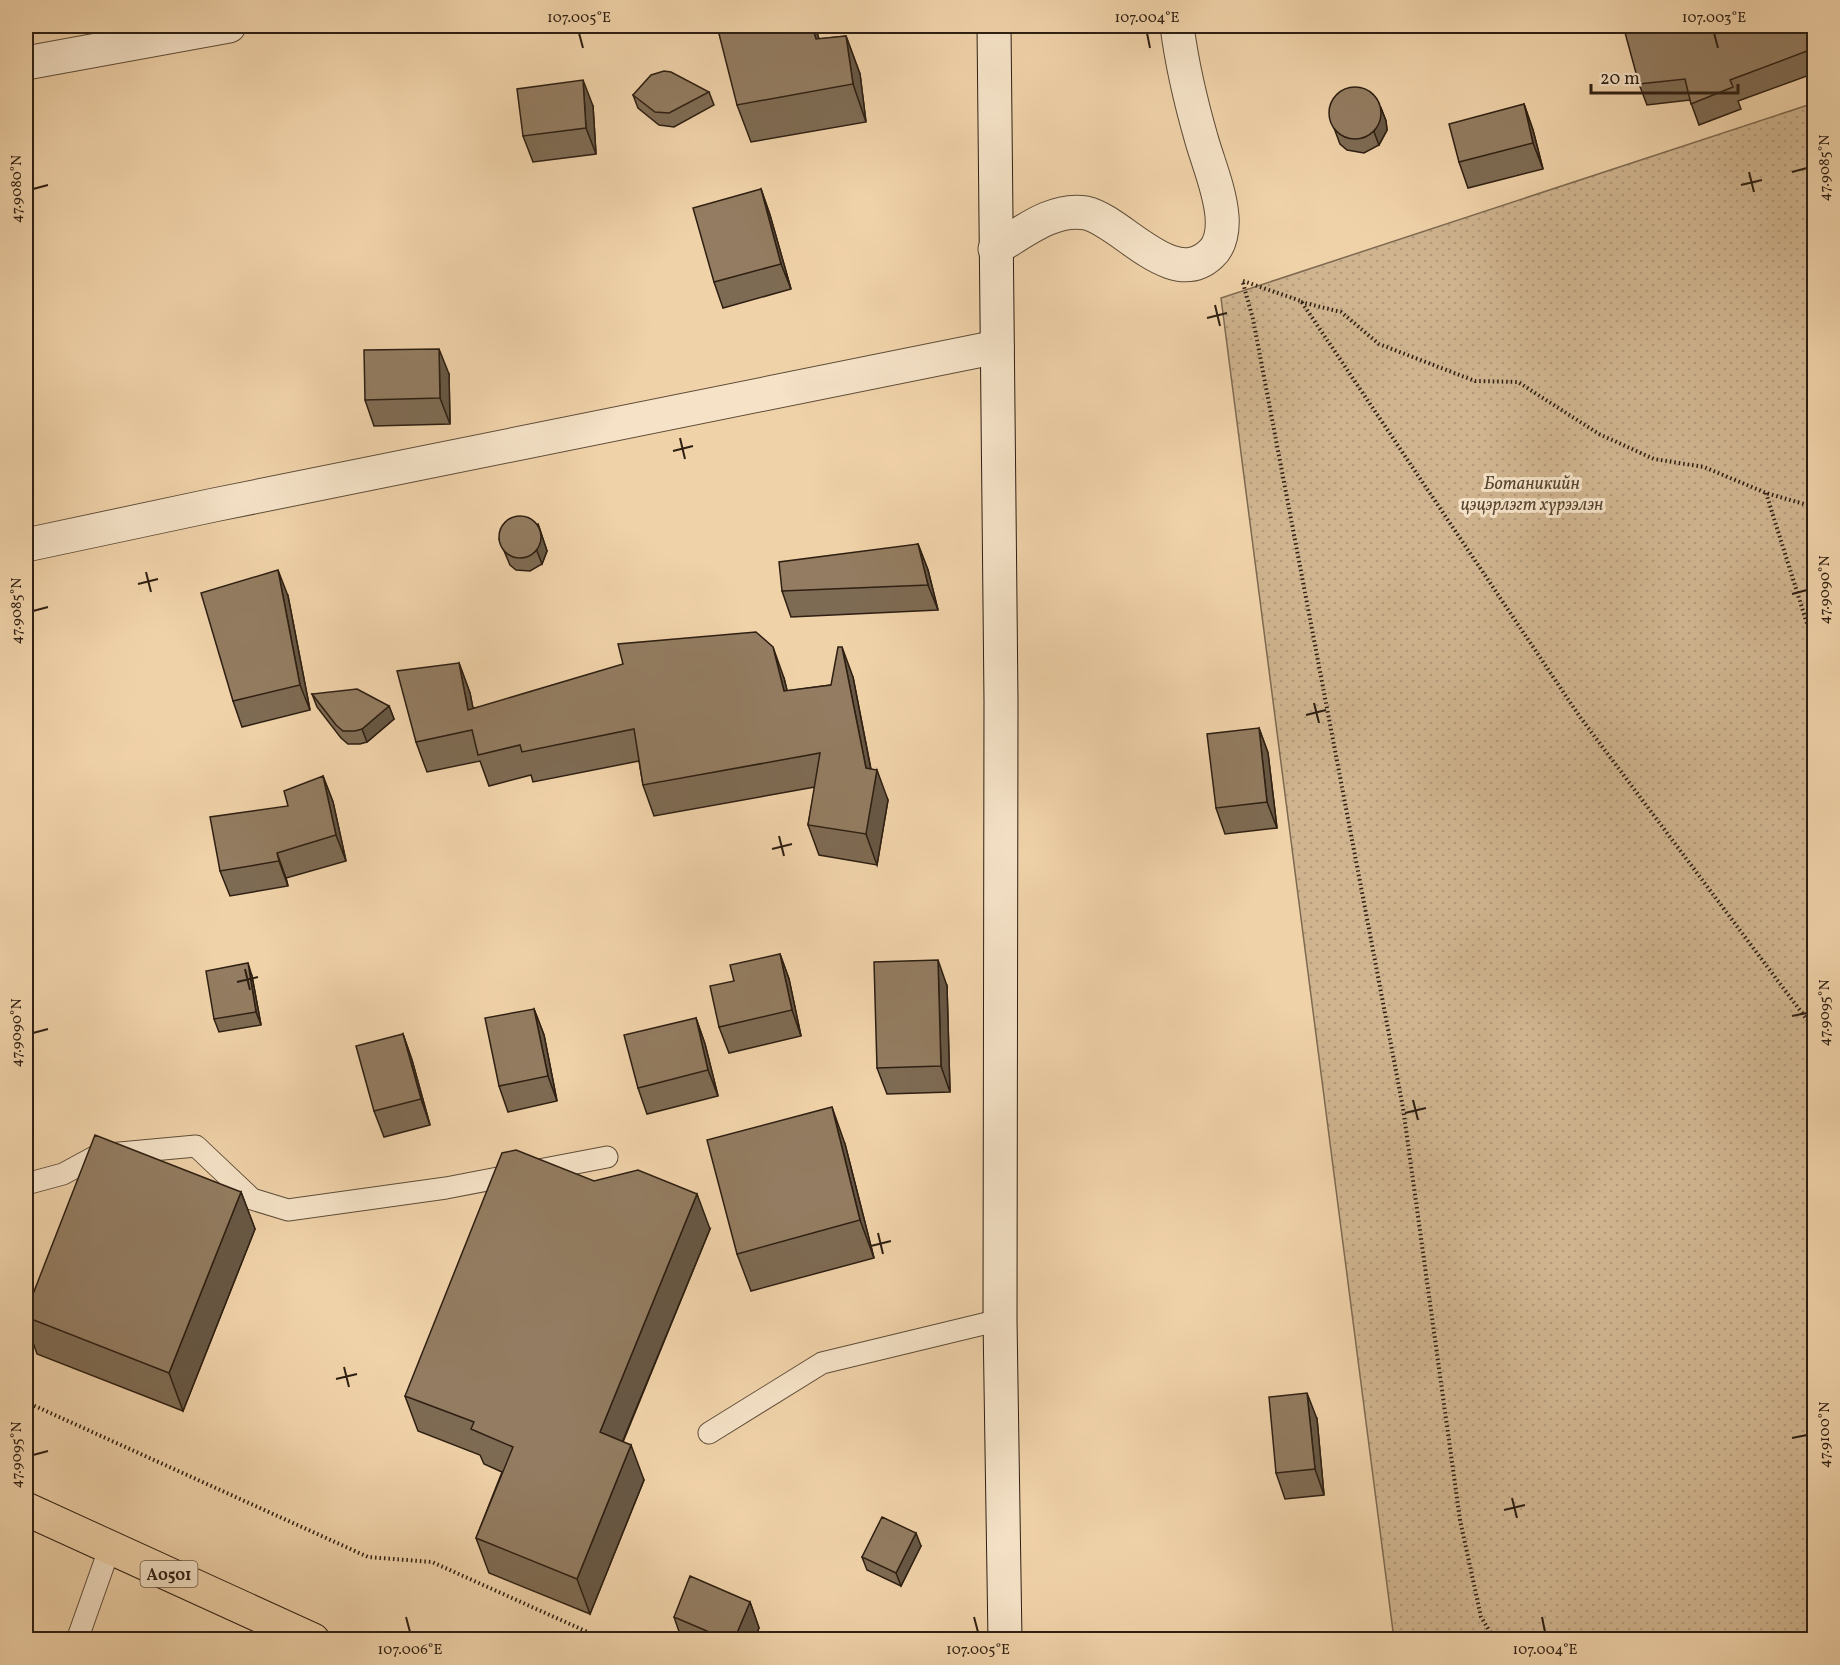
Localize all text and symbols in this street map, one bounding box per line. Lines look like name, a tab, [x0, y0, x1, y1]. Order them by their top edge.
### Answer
text: 107.005°E	[547, 8, 611, 29]
text: 107.004°E	[1114, 8, 1180, 29]
text: 107.003°E	[1682, 8, 1746, 29]
scale bar	[1591, 57, 1738, 95]
text: 20 m	[1600, 67, 1640, 92]
text: 47.9085°N	[1815, 135, 1836, 201]
text: 47.9080°N	[7, 155, 28, 223]
park label: Ботаникийн цэцэрлэгт хүрээлэн	[1460, 472, 1604, 518]
text: 47.9090°N	[1815, 555, 1836, 625]
text: 47.9085°N	[7, 578, 28, 644]
text: 47.9095°N	[1815, 979, 1836, 1047]
text: 47.9090°N	[7, 998, 28, 1068]
text: 47.9100°N	[1815, 1402, 1836, 1468]
text: 47.9095°N	[7, 1421, 28, 1489]
road number: A0501	[140, 1561, 198, 1587]
text: 107.006°E	[378, 1640, 442, 1661]
text: 107.005°E	[946, 1640, 1010, 1661]
text: 107.004°E	[1512, 1640, 1578, 1661]

